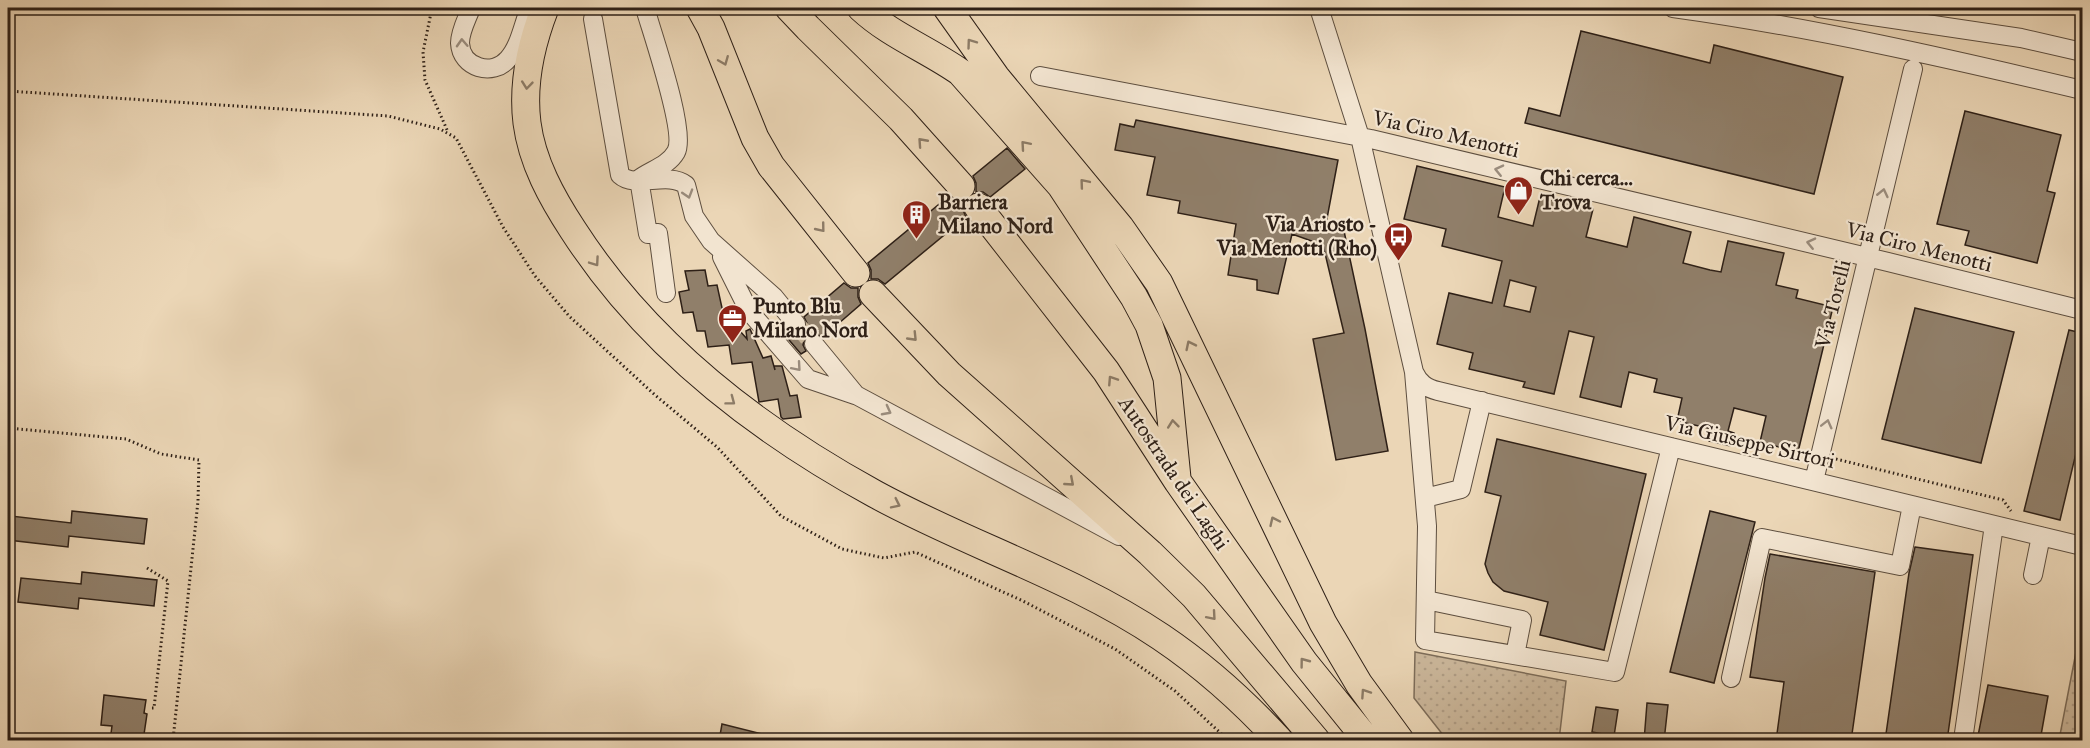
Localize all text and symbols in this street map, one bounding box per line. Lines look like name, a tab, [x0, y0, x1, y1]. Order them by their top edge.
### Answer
one-way arrow	[967, 38, 978, 49]
one-way arrow	[456, 39, 469, 48]
one-way arrow	[717, 54, 729, 65]
one-way arrow	[521, 80, 534, 89]
street label: Via Ciro Menotti	[1369, 104, 1522, 164]
one-way arrow	[918, 138, 929, 149]
one-way arrow	[1021, 141, 1032, 152]
one-way arrow	[1494, 164, 1504, 177]
place label: Chi cerca... Trova	[1539, 165, 1633, 215]
shop icon: Chi cerca... Trova	[1503, 174, 1535, 216]
one-way arrow	[1080, 179, 1091, 190]
one-way arrow	[681, 188, 693, 199]
place label: Barriera Milano Nord	[938, 189, 1053, 239]
one-way arrow	[1876, 189, 1889, 199]
building icon: Barriera Milano Nord	[901, 198, 933, 240]
place label: Via Ariosto - Via Menotti (Rho)	[1216, 211, 1377, 261]
street label: Via Ciro Menotti	[1842, 216, 1995, 278]
bus stop icon: Via Ariosto - Via Menotti (Rho)	[1382, 220, 1414, 262]
one-way arrow	[813, 222, 824, 233]
one-way arrow	[1806, 238, 1816, 251]
one-way arrow	[588, 256, 599, 267]
street label: Via Torelli	[1809, 257, 1857, 352]
place label: Punto Blu Milano Nord	[753, 293, 868, 343]
office icon: Punto Blu Milano Nord	[716, 302, 748, 344]
one-way arrow	[906, 330, 917, 340]
one-way arrow	[1186, 341, 1198, 352]
one-way arrow	[790, 361, 801, 372]
one-way arrow	[1108, 376, 1119, 387]
street label: Autostrada dei Laghi	[1112, 390, 1235, 555]
one-way arrow	[724, 394, 735, 405]
one-way arrow	[880, 404, 891, 416]
street label: Via Giuseppe Sirtori	[1661, 410, 1838, 474]
one-way arrow	[1167, 419, 1180, 428]
one-way arrow	[1820, 419, 1833, 429]
one-way arrow	[1063, 475, 1074, 486]
one-way arrow	[890, 497, 901, 509]
one-way arrow	[1269, 517, 1281, 528]
one-way arrow	[1205, 609, 1216, 620]
one-way arrow	[1301, 658, 1312, 669]
one-way arrow	[1362, 689, 1373, 700]

